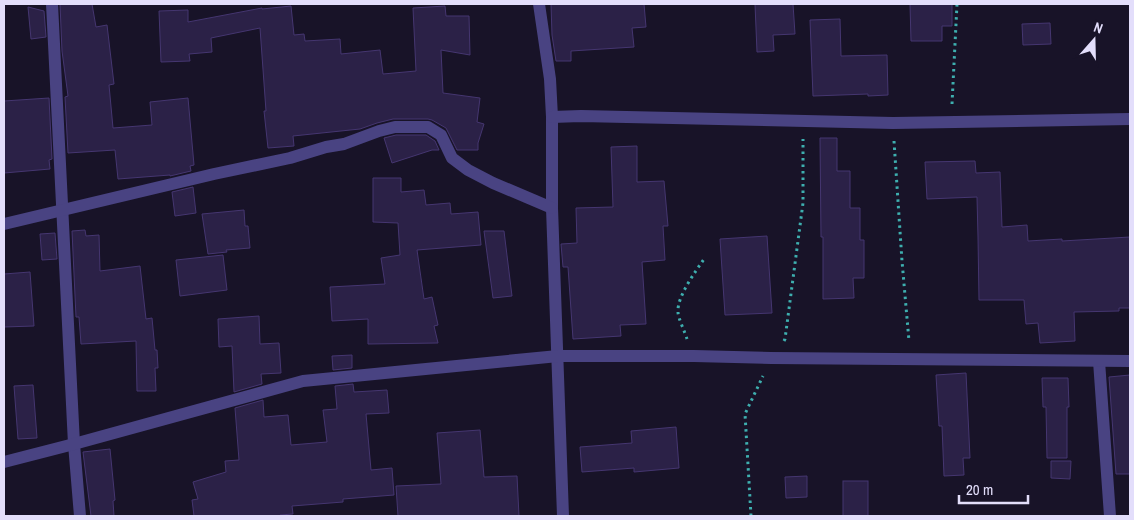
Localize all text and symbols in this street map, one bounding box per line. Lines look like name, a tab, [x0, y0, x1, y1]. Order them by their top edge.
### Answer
north arrow	[1069, 15, 1119, 65]
text: N	[1091, 18, 1105, 38]
scale bar	[959, 472, 1028, 504]
text: 20 m	[966, 479, 993, 500]

